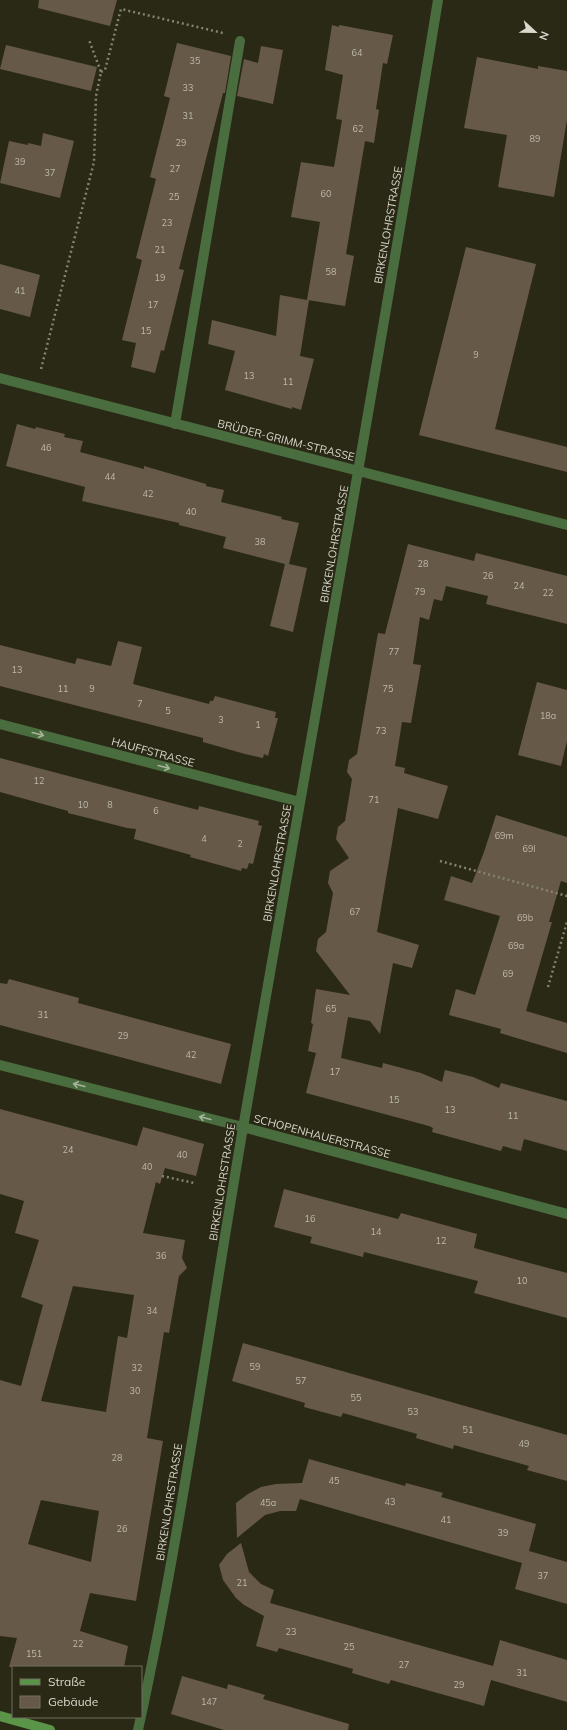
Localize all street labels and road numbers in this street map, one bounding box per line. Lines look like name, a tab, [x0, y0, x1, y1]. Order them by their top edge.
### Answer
street label: BIRKENLOHRSTRASSE	[371, 165, 405, 285]
street label: BRÜDER-GRIMM-STRASSE	[216, 416, 356, 464]
street label: BIRKENLOHRSTRASSE	[317, 484, 351, 604]
street label: HAUFFSTRASSE	[110, 734, 196, 770]
street label: BIRKENLOHRSTRASSE	[260, 803, 294, 923]
street label: SCHOPENHAUERSTRASSE	[252, 1111, 392, 1161]
street label: BIRKENLOHRSTRASSE	[206, 1122, 238, 1242]
street label: BIRKENLOHRSTRASSE	[153, 1442, 185, 1562]

